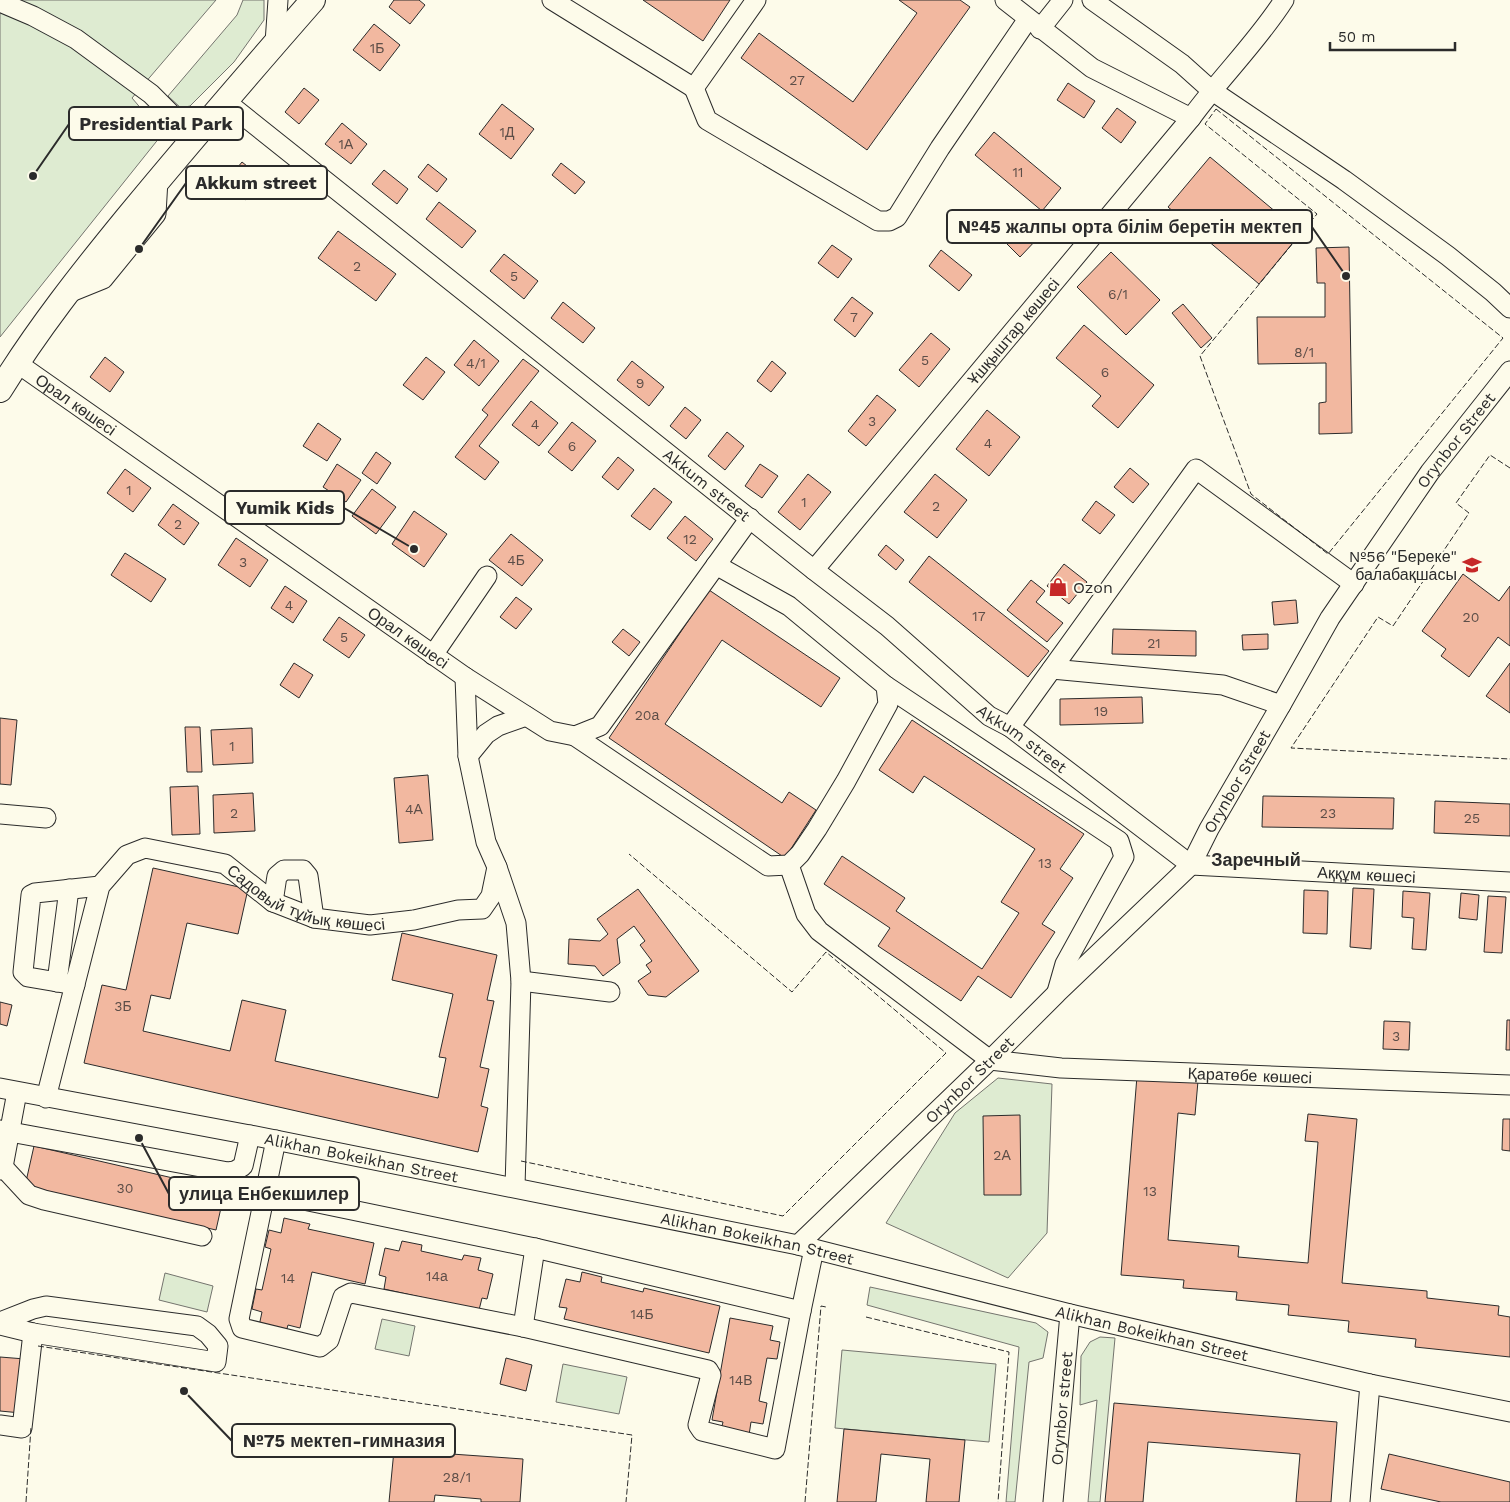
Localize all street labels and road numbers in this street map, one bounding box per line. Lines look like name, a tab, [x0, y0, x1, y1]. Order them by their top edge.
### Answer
street label: Ұшқыштар көшесі	[964, 274, 1063, 389]
street label: Орал көшесі	[32, 370, 120, 440]
street label: Orynbor Street	[1413, 389, 1499, 492]
street label: Akkum street	[659, 445, 754, 526]
street label: Орал көшесі	[364, 603, 452, 673]
street label: Akkum street	[973, 701, 1071, 777]
street label: Orynbor Street	[1200, 726, 1275, 837]
street label: Садовый тұйық көшесі	[223, 861, 386, 935]
street label: Аққұм көшесі	[1317, 863, 1416, 887]
street label: Orynbor Street	[921, 1033, 1018, 1127]
street label: Қаратөбе көшесі	[1187, 1064, 1312, 1088]
street label: Alikhan Bokeikhan Street	[263, 1129, 460, 1187]
street label: Alikhan Bokeikhan Street	[659, 1209, 856, 1269]
street label: Alikhan Bokeikhan Street	[1053, 1302, 1250, 1365]
street label: Orynbor street	[1047, 1350, 1077, 1466]

